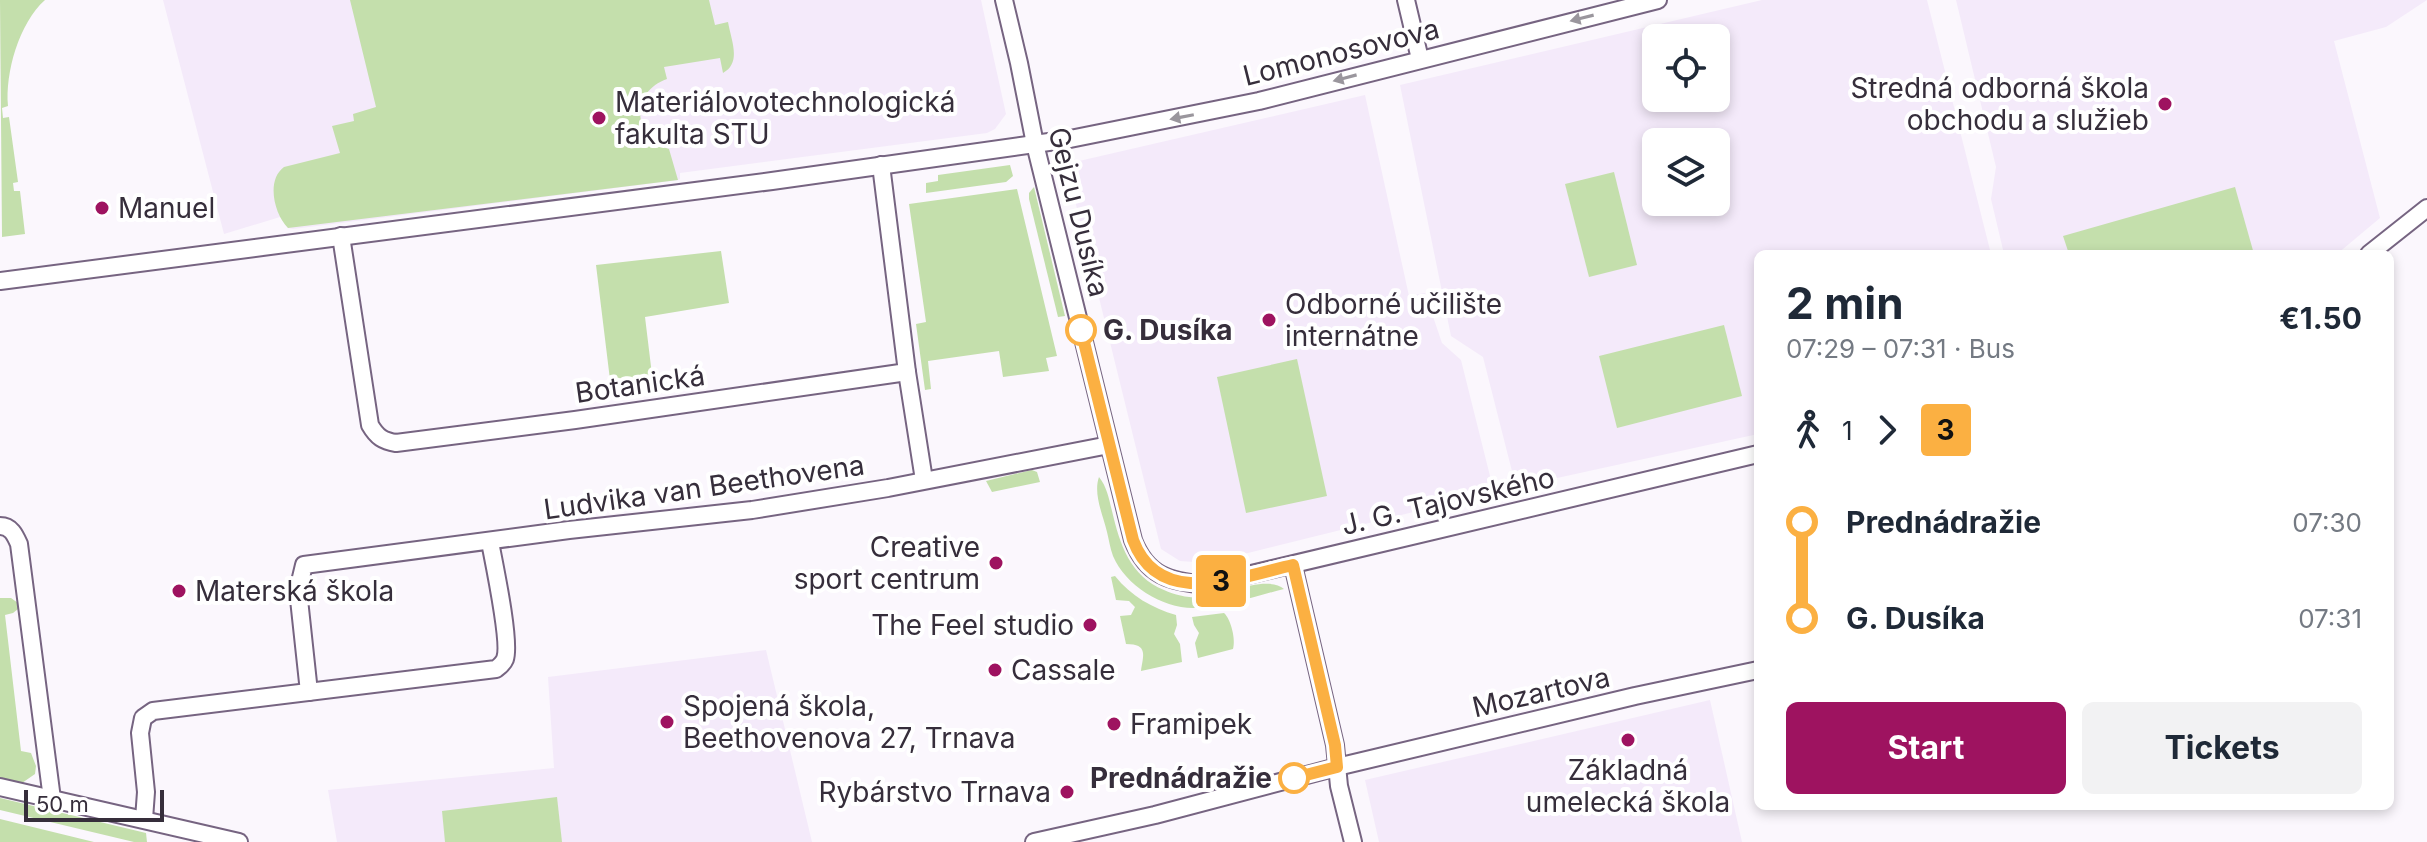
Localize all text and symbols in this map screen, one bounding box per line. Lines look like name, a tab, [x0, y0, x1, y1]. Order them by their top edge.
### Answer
street label: Lomonosovova	[1239, 11, 1443, 93]
one-way arrow	[1570, 13, 1595, 25]
map controls	[1642, 24, 1730, 216]
button: locate	[1642, 24, 1730, 112]
place label: Stredná odborná škola obchodu a služieb	[1850, 71, 2149, 137]
one-way arrow	[1332, 73, 1357, 85]
place label: Materiálovotechnologická fakulta STU	[615, 85, 955, 151]
marker: Stredná odborná škola obchodu a služieb	[2156, 95, 2174, 113]
marker: Materiálovotechnologická fakulta STU	[590, 109, 608, 127]
one-way arrow	[1170, 111, 1195, 123]
street label: Gejzu Dusíka	[1042, 124, 1116, 300]
button: layers	[1642, 128, 1730, 216]
place label: Manuel	[118, 191, 215, 225]
marker: Manuel	[93, 199, 111, 217]
text: 2 min	[1786, 276, 1904, 330]
place label: Odborné učilište internátne	[1285, 287, 1502, 353]
text: €1.50	[2279, 300, 2362, 336]
marker: Odborné učilište internátne	[1260, 311, 1278, 329]
place label: G. Dusíka	[1103, 313, 1233, 347]
marker: G. Dusíka	[1066, 315, 1096, 345]
text: 07:29 – 07:31 · Bus	[1786, 333, 2015, 364]
street label: Botanická	[573, 358, 707, 410]
icon: walk	[1786, 408, 1830, 452]
icon: forward	[1865, 408, 1909, 452]
text: 3	[1937, 413, 1955, 447]
text: 1	[1842, 415, 1853, 446]
street label: Ludvika van Beethovena	[541, 448, 867, 526]
street label: J. G. Tajovského	[1338, 460, 1558, 542]
text: Prednádražie	[1846, 504, 2041, 540]
text: 07:30	[2292, 507, 2362, 538]
place label: Creative sport centrum	[794, 530, 980, 596]
marker: Creative sport centrum	[987, 554, 1005, 572]
line badge: 3	[1195, 555, 1247, 607]
text: 3	[1212, 564, 1230, 598]
place label: Materská škola	[195, 574, 394, 608]
marker: Materská škola	[170, 582, 188, 600]
text: G. Dusíka	[1846, 600, 1985, 636]
text: 07:31	[2298, 603, 2362, 634]
place label: The Feel studio	[871, 608, 1074, 642]
marker: The Feel studio	[1081, 616, 1099, 634]
place label: Cassale	[1011, 653, 1116, 687]
street label: Mozartova	[1469, 660, 1613, 724]
marker: Cassale	[986, 661, 1004, 679]
place label: Spojená škola, Beethovenova 27, Trnava	[683, 689, 1015, 755]
button: Start	[1786, 702, 2066, 794]
button: Tickets	[2082, 702, 2362, 794]
place label: Framipek	[1130, 707, 1252, 741]
marker: Spojená škola, Beethovenova 27, Trnava	[658, 713, 676, 731]
marker: Framipek	[1105, 715, 1123, 733]
marker: Základná umelecká škola	[1619, 731, 1637, 749]
place label: Základná umelecká škola	[1526, 753, 1730, 819]
place label: Prednádražie	[1090, 761, 1272, 795]
marker: Prednádražie	[1279, 763, 1309, 793]
place label: Rybárstvo Trnava	[818, 775, 1051, 809]
marker: Rybárstvo Trnava	[1058, 783, 1076, 801]
scale bar	[24, 786, 164, 822]
text: 50 m	[36, 791, 89, 817]

